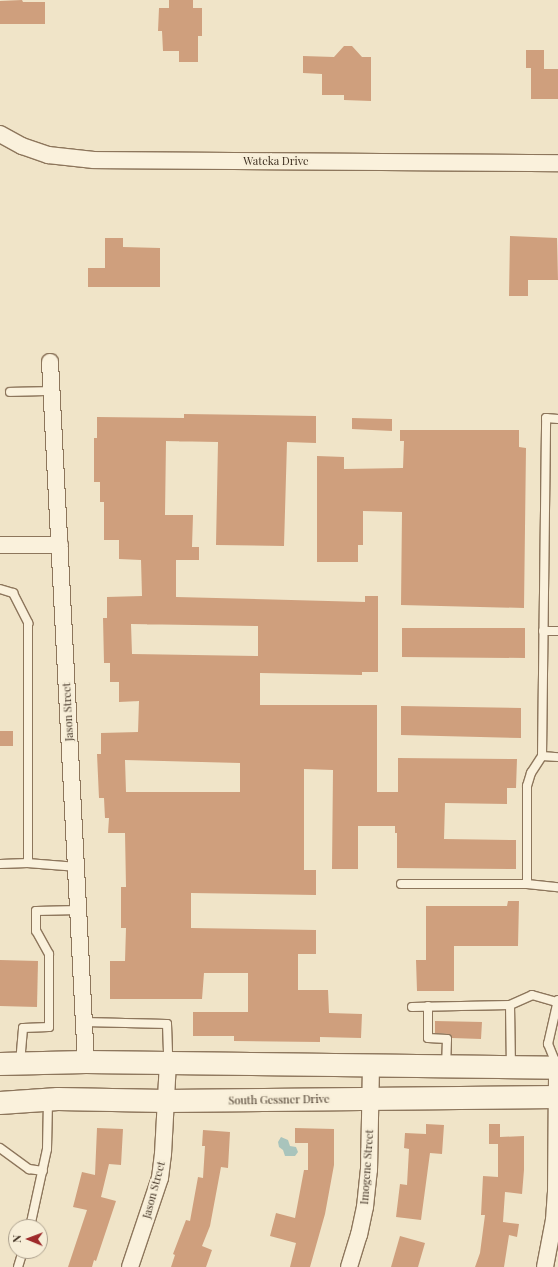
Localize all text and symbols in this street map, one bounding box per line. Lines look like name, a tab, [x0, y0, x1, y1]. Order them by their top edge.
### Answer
street label: Wateka Drive	[243, 154, 309, 168]
street label: Jason Street	[60, 682, 76, 742]
street label: South Gessner Drive	[228, 1093, 330, 1107]
street label: Imogene Street	[358, 1129, 376, 1205]
street label: Jason Street	[140, 1160, 168, 1220]
north arrow	[8, 1219, 48, 1259]
text: N	[9, 1235, 24, 1243]

